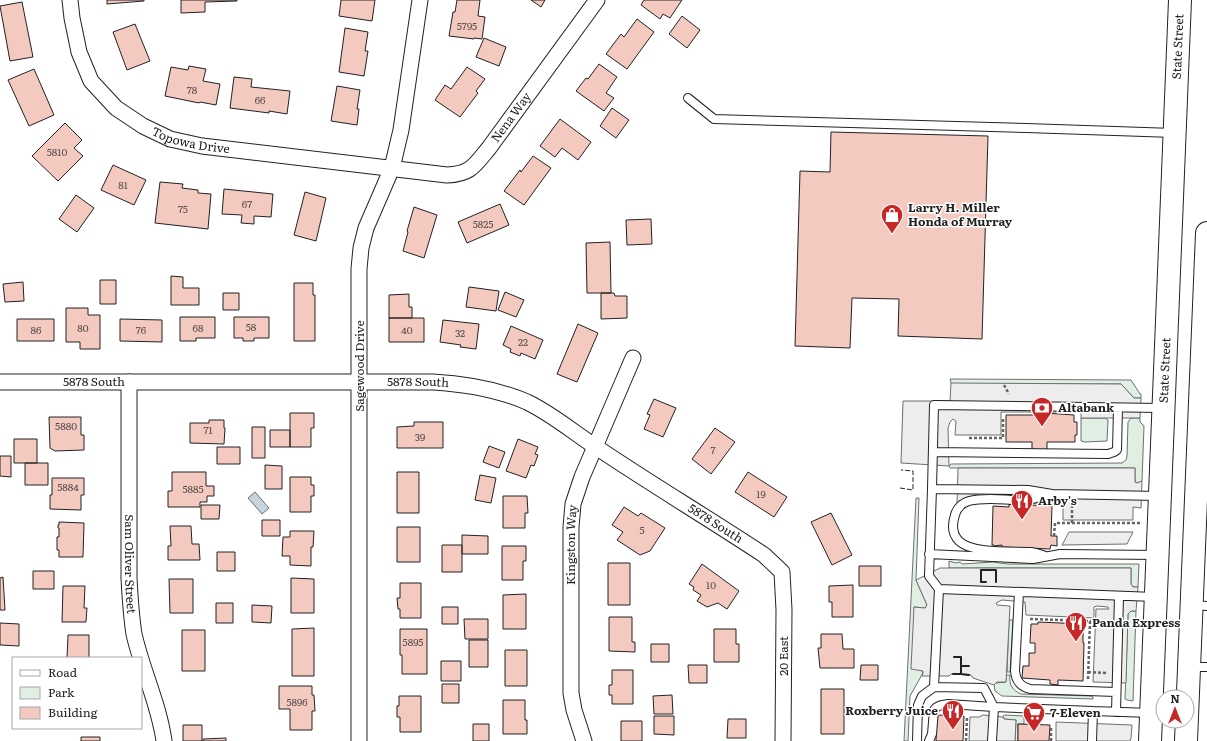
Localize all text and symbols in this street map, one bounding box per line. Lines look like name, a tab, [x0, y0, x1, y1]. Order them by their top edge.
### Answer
street label: State Street	[1167, 13, 1187, 80]
house number: 5795	[457, 18, 477, 33]
house number: 78	[187, 82, 198, 97]
street label: Nena Way	[486, 88, 535, 146]
house number: 66	[255, 92, 266, 107]
street label: Topowa Drive	[149, 122, 231, 157]
house number: 5810	[47, 144, 67, 159]
house number: 81	[118, 177, 128, 192]
house number: 67	[242, 196, 252, 211]
place label: Larry H. Miller Honda of Murray	[908, 198, 1013, 230]
house number: 75	[178, 201, 188, 216]
shop icon: Larry H. Miller Honda of Murray	[879, 202, 905, 235]
house number: 5825	[473, 216, 493, 231]
house number: 58	[246, 319, 257, 334]
house number: 80	[77, 320, 89, 335]
house number: 68	[193, 320, 204, 335]
street label: Sagewood Drive	[350, 320, 368, 412]
house number: 86	[31, 322, 42, 337]
house number: 76	[136, 322, 147, 337]
house number: 40	[401, 322, 413, 337]
house number: 32	[455, 325, 465, 340]
house number: 22	[518, 334, 528, 349]
street label: State Street	[1154, 337, 1174, 403]
street label: 5878 South	[63, 372, 125, 390]
street label: 5878 South	[387, 372, 450, 391]
bank icon: Altabank	[1029, 395, 1055, 428]
place label: Altabank	[1058, 398, 1115, 416]
house number: 5880	[55, 418, 77, 433]
house number: 71	[203, 422, 213, 437]
house number: 39	[415, 429, 425, 444]
house number: 7	[710, 442, 716, 457]
house number: 5884	[57, 479, 79, 494]
house number: 5885	[182, 481, 204, 496]
house number: 19	[756, 486, 766, 501]
restaurant icon: Arby's	[1009, 488, 1035, 521]
place label: Arby's	[1038, 491, 1077, 509]
street label: 5878 South	[685, 499, 747, 547]
street label: Kingston Way	[561, 504, 581, 585]
street label: Sam Oliver Street	[121, 514, 141, 615]
house number: 5	[639, 522, 645, 537]
house number: 10	[706, 577, 716, 592]
restaurant icon: Panda Express	[1063, 610, 1089, 643]
place label: Panda Express	[1092, 613, 1180, 631]
house number: 5895	[403, 634, 423, 649]
street label: 20 East	[774, 636, 792, 676]
legend	[12, 657, 142, 729]
text: Road	[48, 663, 78, 681]
text: Park	[48, 683, 75, 701]
north arrow	[1155, 689, 1195, 729]
text: N	[1170, 690, 1180, 706]
house number: 5896	[286, 694, 308, 709]
restaurant icon: Roxberry Juice	[940, 698, 966, 731]
supermarket icon: 7-Eleven	[1021, 700, 1047, 733]
place label: Roxberry Juice	[845, 701, 938, 719]
text: Building	[48, 703, 98, 721]
place label: 7-Eleven	[1050, 703, 1102, 721]

